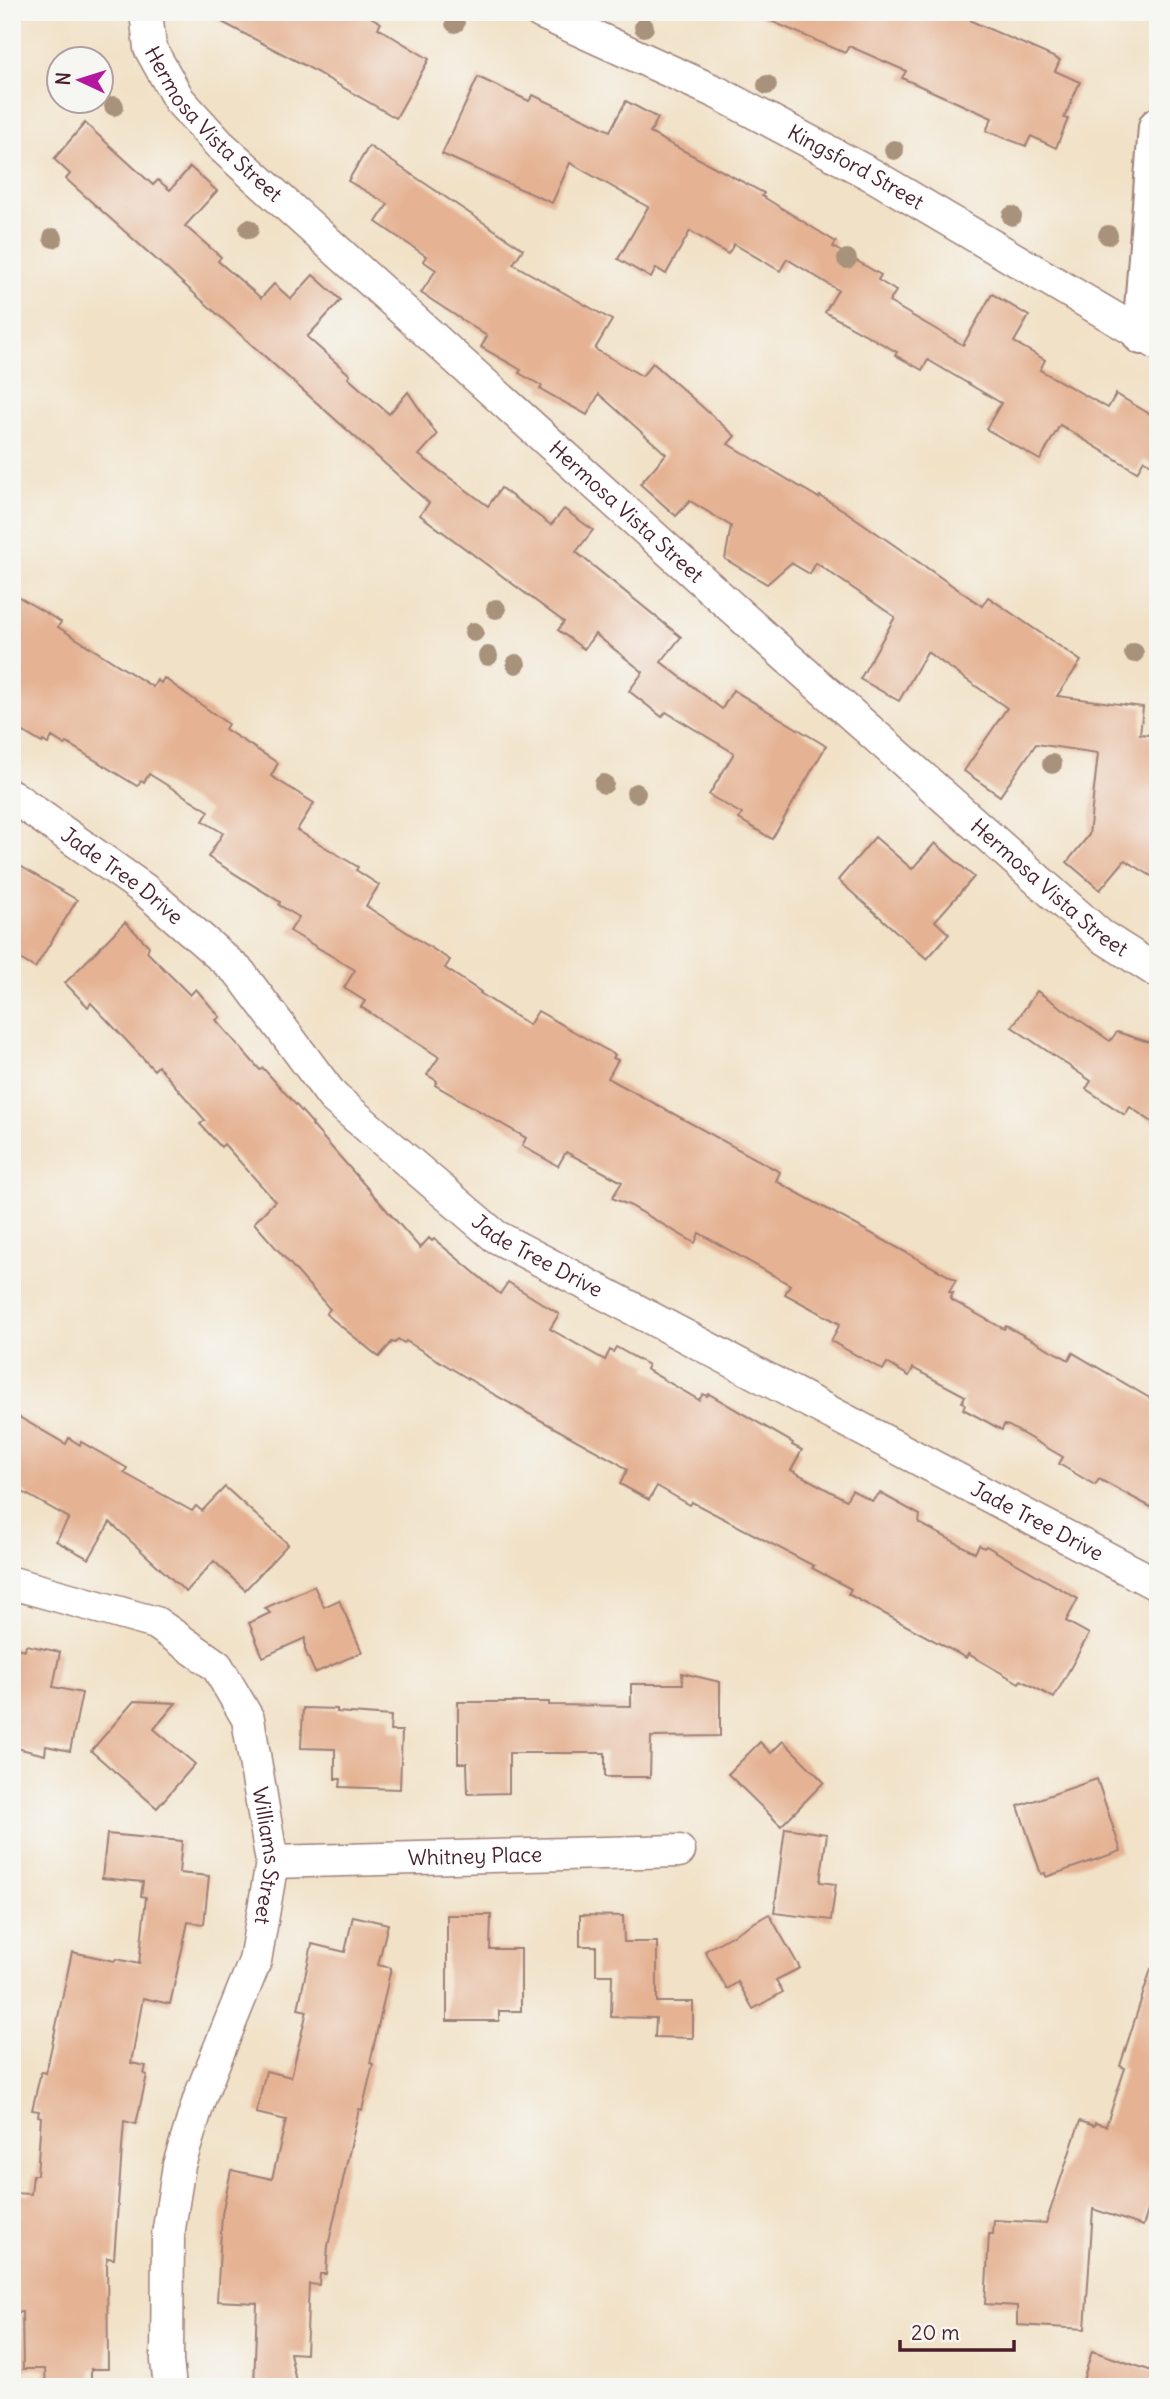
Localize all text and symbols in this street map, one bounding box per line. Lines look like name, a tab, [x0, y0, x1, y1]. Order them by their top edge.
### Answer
street label: Hermosa Vista Street	[139, 41, 288, 208]
north arrow	[46, 46, 116, 116]
text: N	[51, 71, 75, 86]
street label: Kingsford Street	[783, 119, 929, 215]
street label: Hermosa Vista Street	[544, 435, 709, 588]
street label: Hermosa Vista Street	[965, 812, 1133, 962]
street label: Jade Tree Drive	[56, 821, 189, 930]
street label: Jade Tree Drive	[466, 1208, 607, 1303]
street label: Jade Tree Drive	[966, 1475, 1108, 1567]
street label: Williams Street	[247, 1785, 286, 1926]
street label: Whitney Place	[407, 1841, 542, 1871]
scale bar	[900, 2308, 1014, 2352]
text: 20 m	[911, 2319, 960, 2346]

